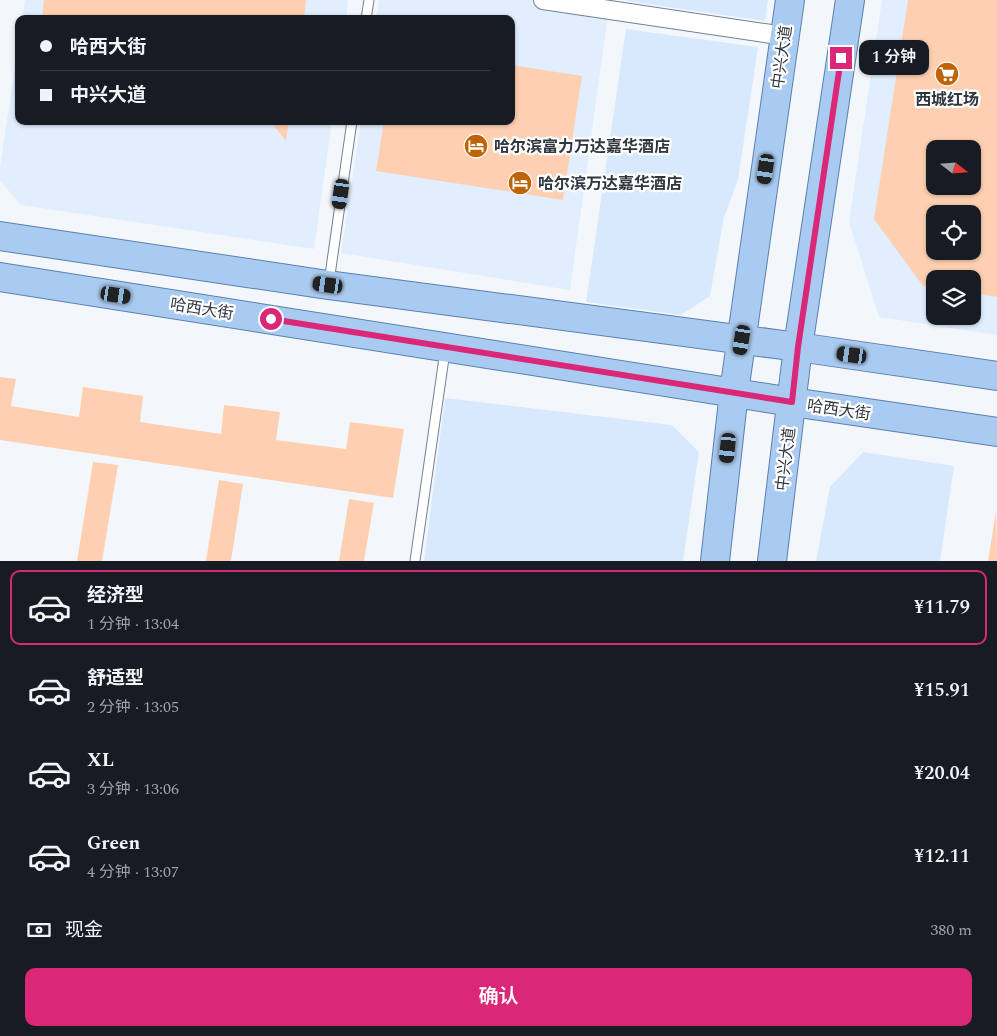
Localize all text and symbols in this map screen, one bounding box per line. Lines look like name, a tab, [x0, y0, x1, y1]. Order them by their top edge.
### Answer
street label: 中兴大道	[766, 24, 798, 91]
text: 哈西大街	[70, 33, 146, 62]
callout: 1 分钟	[858, 40, 928, 76]
text: 1 分钟	[872, 45, 916, 69]
route end	[830, 47, 852, 69]
supermarket icon: 西城红场	[934, 61, 960, 87]
text: 中兴大道	[70, 81, 146, 110]
place label: 西城红场	[915, 88, 979, 112]
hotel icon: 哈尔滨富力万达嘉华酒店	[463, 133, 489, 159]
place label: 哈尔滨富力万达嘉华酒店	[494, 135, 670, 159]
north arrow	[926, 140, 981, 195]
map controls	[926, 140, 981, 325]
car	[756, 153, 775, 185]
hotel icon: 哈尔滨万达嘉华酒店	[507, 170, 533, 196]
place label: 哈尔滨万达嘉华酒店	[538, 172, 682, 196]
car	[331, 178, 350, 210]
button: locate	[926, 205, 981, 260]
button: layers	[926, 270, 981, 325]
car	[312, 275, 343, 295]
car	[100, 285, 131, 305]
street label: 哈西大街	[168, 292, 235, 326]
route start	[260, 308, 282, 330]
car	[732, 324, 751, 356]
car	[836, 345, 867, 365]
street label: 哈西大街	[805, 394, 872, 426]
street label: 中兴大道	[770, 426, 802, 492]
car	[718, 432, 737, 464]
text: 经济型	[87, 581, 144, 610]
icon: car	[27, 585, 72, 630]
text: ¥11.79	[914, 593, 970, 622]
text: 1 分钟 · 13:04	[87, 612, 179, 636]
text: 舒适型	[87, 664, 144, 693]
icon: car	[27, 668, 72, 713]
text: ¥15.91	[914, 676, 970, 705]
text: 2 分钟 · 13:05	[87, 695, 179, 719]
text: XL	[87, 746, 114, 775]
icon: car	[27, 751, 72, 796]
text: ¥20.04	[914, 759, 970, 788]
text: 3 分钟 · 13:06	[87, 777, 179, 801]
text: Green	[87, 829, 140, 858]
icon: car	[27, 834, 72, 879]
text: ¥12.11	[914, 842, 970, 871]
text: 4 分钟 · 13:07	[87, 860, 179, 884]
icon: cash	[25, 916, 53, 944]
text: 现金	[65, 916, 103, 945]
text: 380 m	[930, 918, 972, 942]
button: 确认	[25, 968, 972, 1026]

